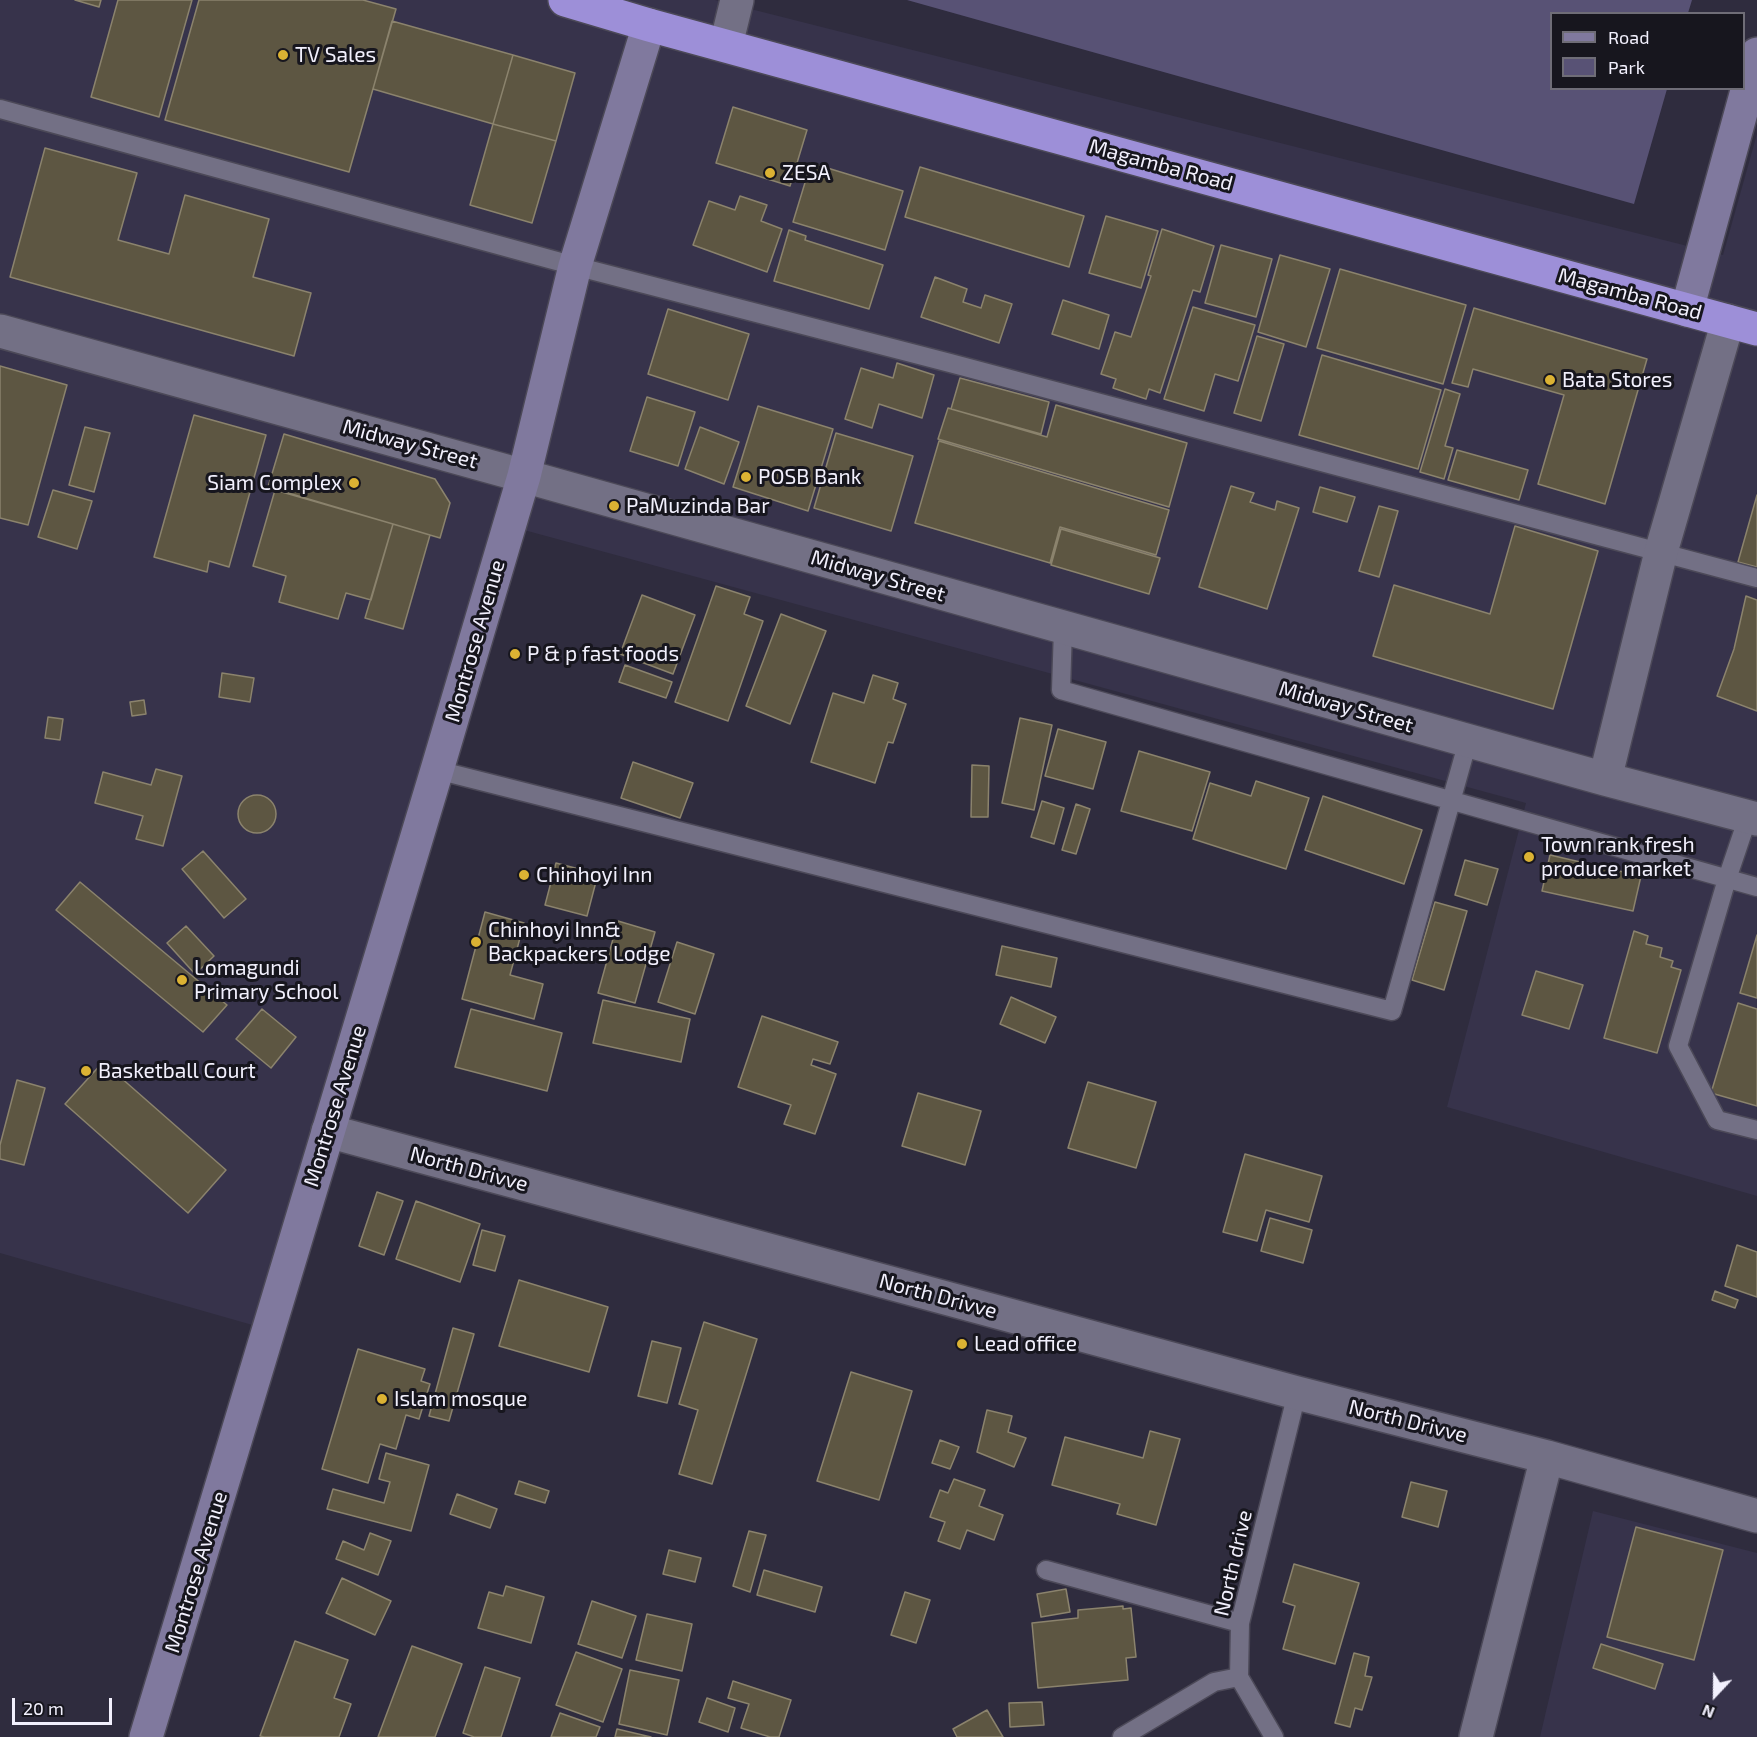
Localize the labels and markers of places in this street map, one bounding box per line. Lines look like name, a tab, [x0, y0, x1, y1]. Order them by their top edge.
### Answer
place label: TV Sales	[295, 42, 376, 68]
marker: TV Sales	[276, 48, 290, 62]
place label: ZESA	[782, 160, 830, 186]
marker: ZESA	[763, 166, 777, 180]
place label: Bata Stores	[1562, 367, 1672, 393]
marker: Bata Stores	[1543, 373, 1557, 387]
place label: POSB Bank	[758, 464, 861, 490]
place label: Siam Complex	[207, 470, 342, 496]
marker: POSB Bank	[739, 470, 753, 484]
marker: Siam Complex	[347, 476, 361, 490]
place label: PaMuzinda Bar	[626, 493, 770, 519]
marker: PaMuzinda Bar	[607, 499, 621, 513]
place label: P & p fast foods	[527, 641, 679, 667]
marker: P & p fast foods	[508, 647, 522, 661]
place label: Town rank fresh produce market	[1541, 832, 1695, 882]
marker: Town rank fresh produce market	[1522, 850, 1536, 864]
place label: Chinhoyi Inn	[536, 862, 652, 888]
marker: Chinhoyi Inn	[517, 868, 531, 882]
place label: Chinhoyi Inn& Backpackers Lodge	[488, 917, 671, 967]
marker: Chinhoyi Inn& Backpackers Lodge	[469, 935, 483, 949]
place label: Lomagundi Primary School	[194, 955, 339, 1005]
marker: Lomagundi Primary School	[175, 973, 189, 987]
place label: Basketball Court	[98, 1058, 256, 1084]
marker: Basketball Court	[79, 1064, 93, 1078]
place label: Lead office	[974, 1331, 1077, 1357]
marker: Lead office	[955, 1337, 969, 1351]
place label: Islam mosque	[394, 1386, 527, 1412]
marker: Islam mosque	[375, 1392, 389, 1406]

